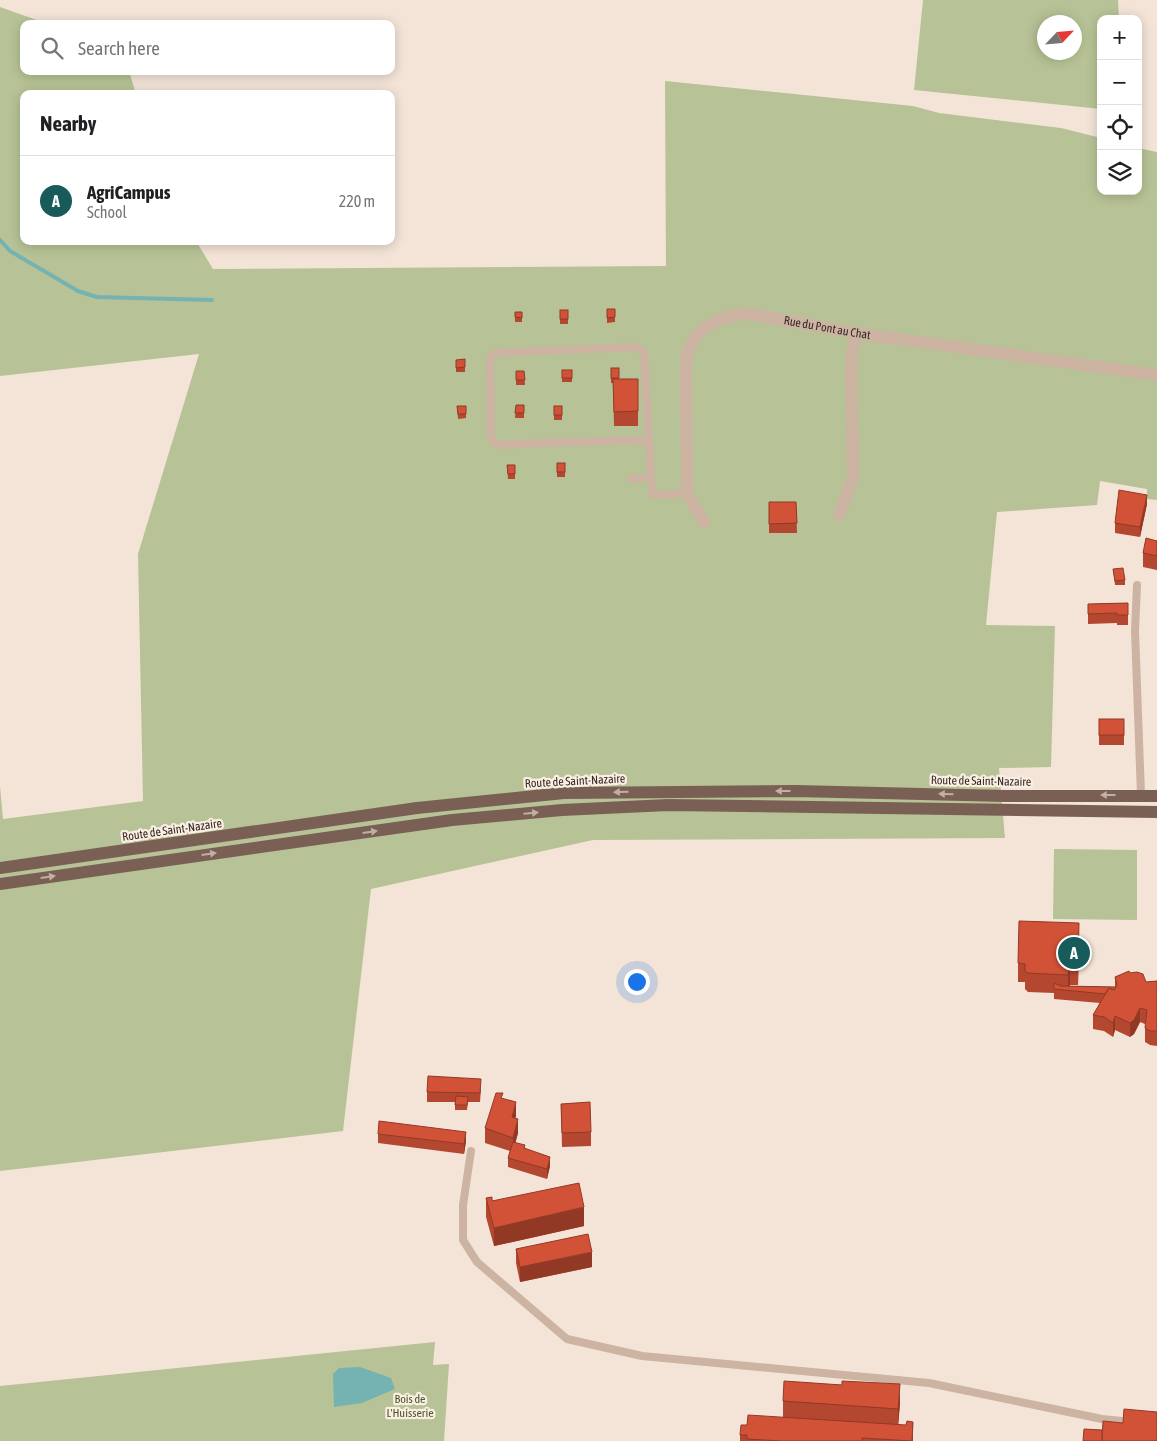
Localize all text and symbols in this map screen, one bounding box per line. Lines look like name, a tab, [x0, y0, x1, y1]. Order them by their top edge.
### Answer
north arrow	[1037, 15, 1082, 60]
map controls	[1097, 15, 1142, 195]
button: +	[1097, 15, 1142, 60]
search box	[20, 20, 395, 75]
icon: search	[38, 34, 66, 62]
text: Search here	[78, 37, 160, 59]
button: −	[1097, 60, 1142, 105]
button: locate	[1097, 105, 1142, 150]
text: Nearby	[40, 111, 96, 135]
button: layers	[1097, 150, 1142, 195]
text: AgriCampus	[87, 181, 170, 203]
text: A	[52, 192, 60, 210]
text: 220 m	[339, 192, 375, 210]
text: School	[87, 203, 127, 221]
street label: Rue du Pont au Chat	[783, 313, 872, 342]
street label: Route de Saint-Nazaire	[524, 771, 626, 791]
street label: Route de Saint-Nazaire	[931, 773, 1031, 789]
one-way arrow	[775, 787, 791, 795]
one-way arrow	[613, 788, 629, 796]
one-way arrow	[938, 790, 954, 798]
one-way arrow	[1100, 791, 1116, 799]
one-way arrow	[524, 809, 540, 817]
street label: Route de Saint-Nazaire	[121, 816, 223, 844]
one-way arrow	[362, 828, 378, 836]
one-way arrow	[202, 850, 218, 858]
one-way arrow	[41, 873, 57, 881]
pin: A	[1058, 934, 1090, 972]
your location	[624, 969, 650, 995]
park label: Bois de L'Huisserie	[386, 1392, 434, 1420]

